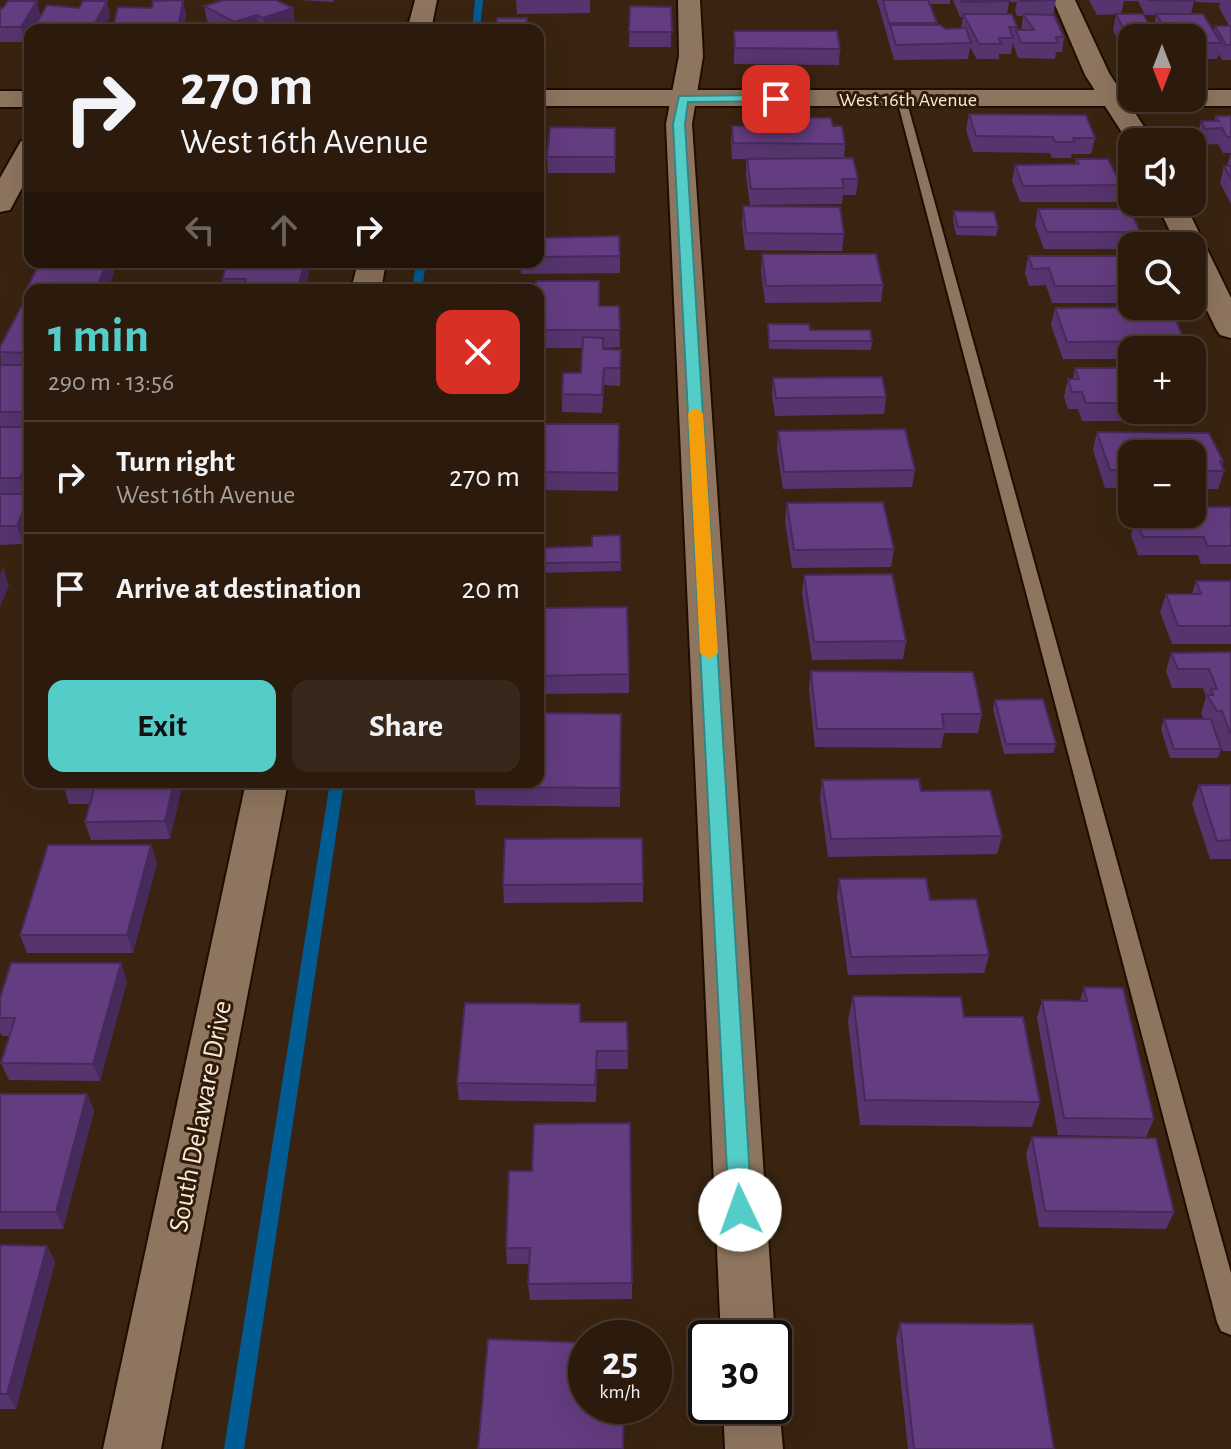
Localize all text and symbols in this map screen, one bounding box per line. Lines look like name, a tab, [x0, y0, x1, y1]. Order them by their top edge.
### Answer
north arrow	[1118, 24, 1206, 112]
map controls	[1118, 24, 1206, 528]
icon: right	[48, 56, 152, 160]
text: 270 m	[180, 59, 313, 115]
pin	[742, 65, 810, 133]
icon: arrive	[754, 77, 798, 121]
street label: West 16th Avenue	[839, 90, 977, 110]
text: West 16th Avenue	[180, 124, 428, 160]
button: sound	[1118, 128, 1206, 216]
icon: left	[178, 208, 222, 252]
icon: ahead	[262, 208, 306, 252]
icon: right	[346, 208, 390, 252]
button: search	[1118, 232, 1206, 320]
button: close	[436, 310, 520, 394]
text: 1 min	[48, 313, 149, 361]
button: +	[1118, 336, 1206, 424]
text: 290 m · 13:56	[48, 369, 174, 395]
button: −	[1118, 440, 1206, 528]
text: Turn right	[116, 447, 235, 477]
icon: right	[48, 455, 92, 499]
text: 270 m	[449, 462, 520, 492]
text: West 16th Avenue	[116, 482, 295, 508]
icon: arrive	[48, 567, 92, 611]
text: Arrive at destination	[116, 574, 362, 604]
text: 20 m	[462, 574, 520, 604]
button: Exit	[48, 680, 276, 772]
button: Share	[292, 680, 520, 772]
street label: South Delaware Drive	[165, 998, 237, 1234]
position arrow	[698, 1168, 782, 1252]
speed limit sign: 30	[688, 1320, 792, 1424]
text: 25	[602, 1342, 638, 1382]
text: km/h	[599, 1382, 641, 1402]

